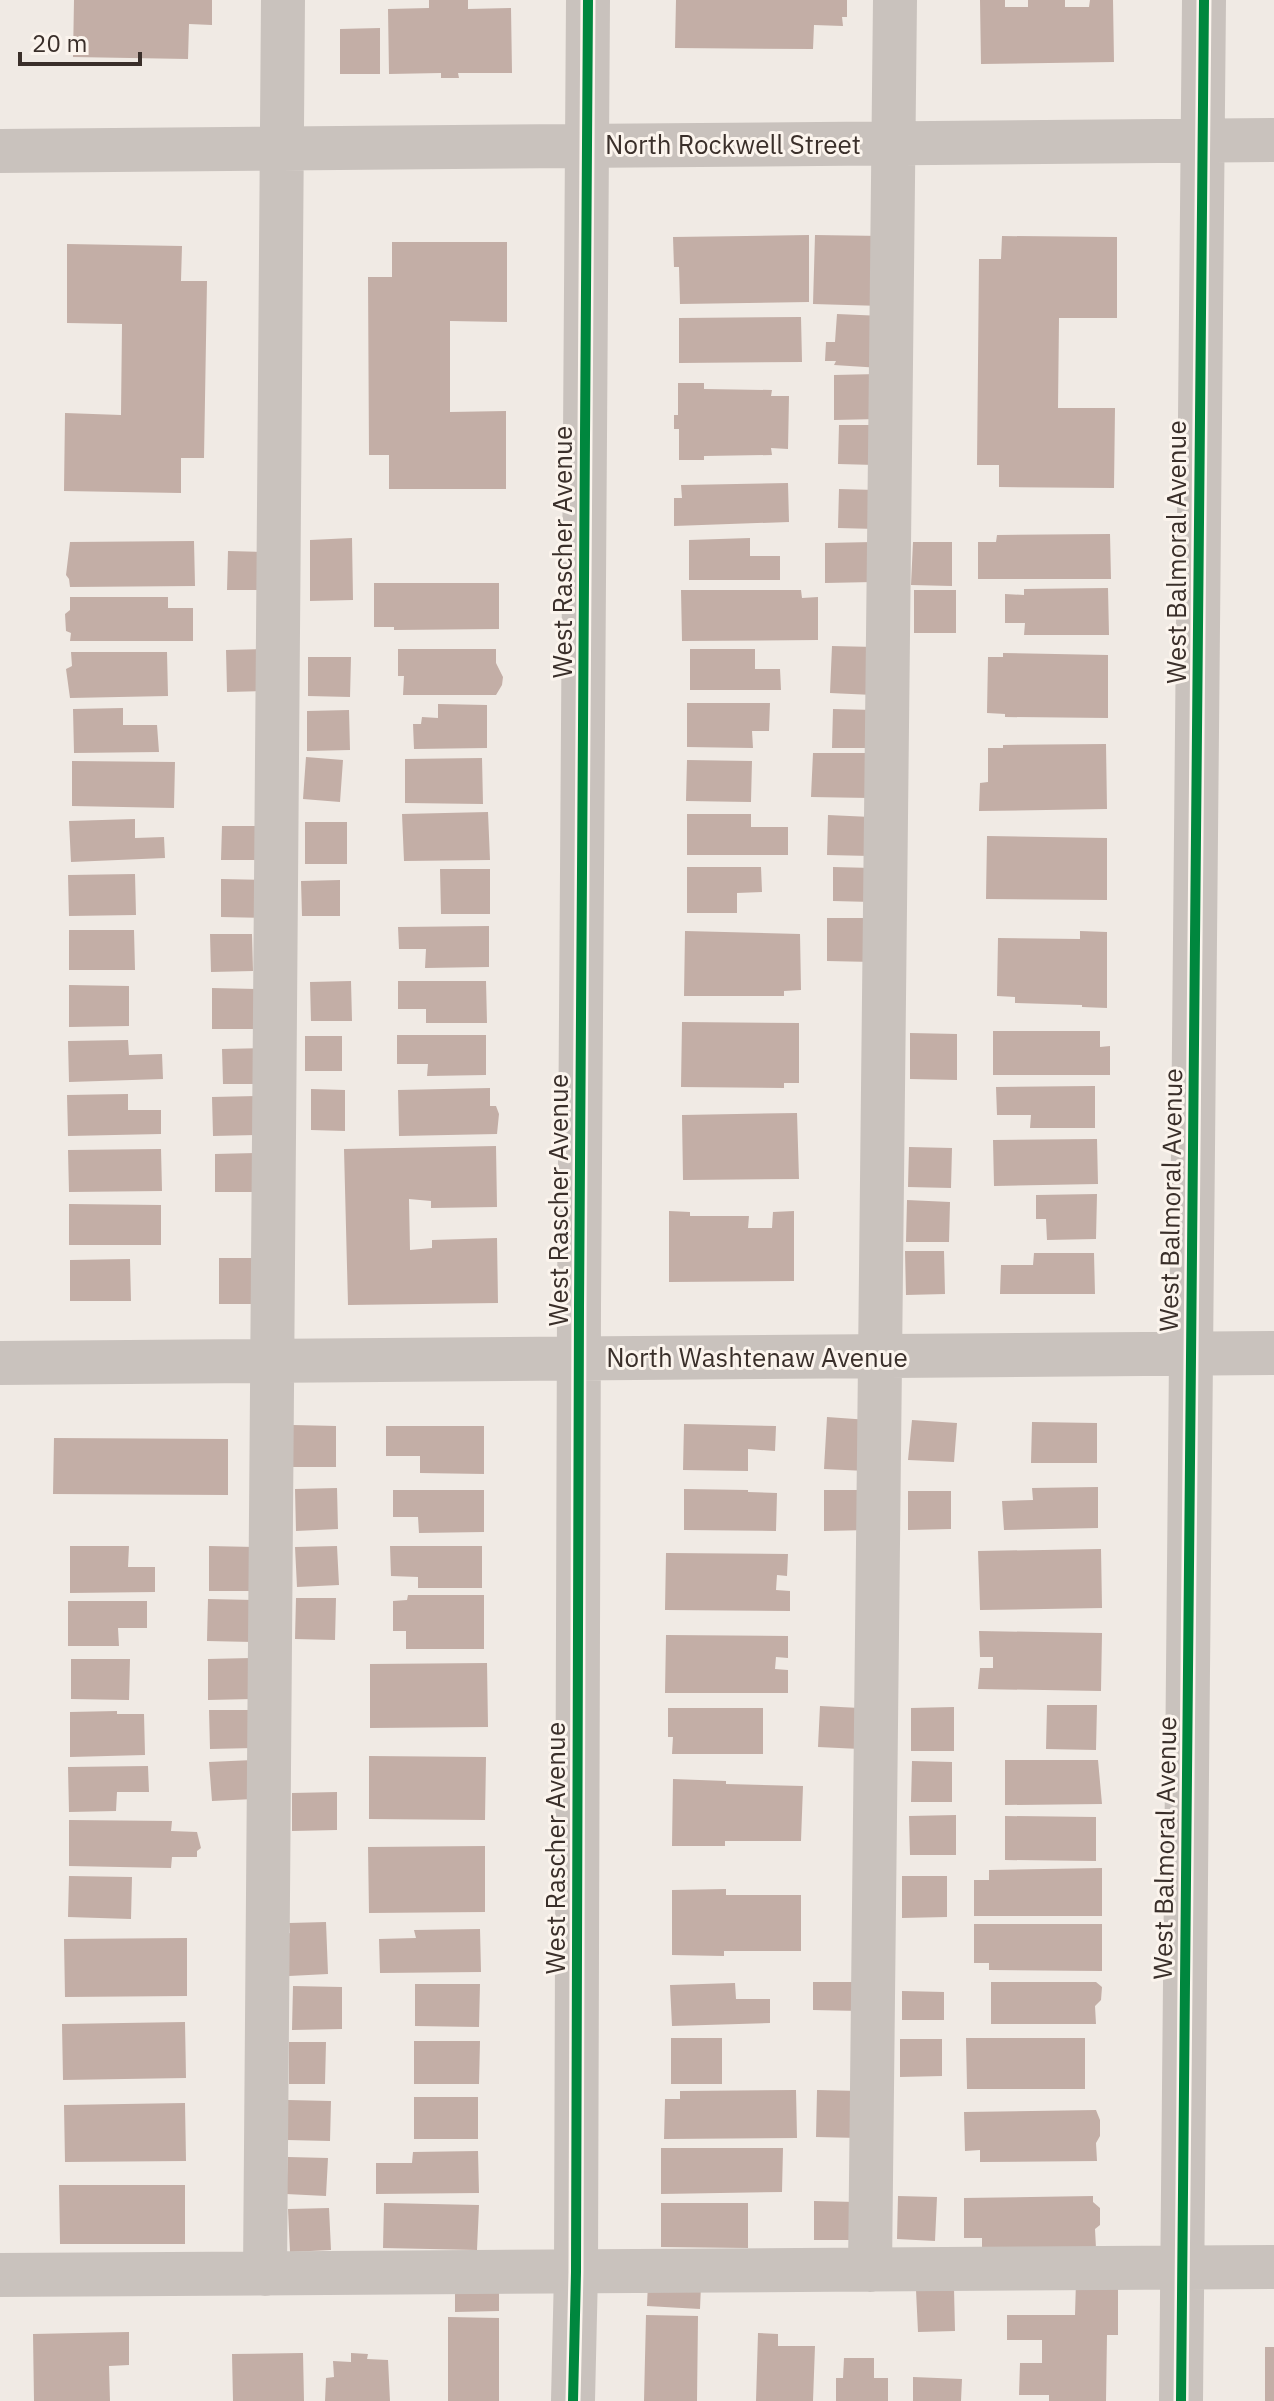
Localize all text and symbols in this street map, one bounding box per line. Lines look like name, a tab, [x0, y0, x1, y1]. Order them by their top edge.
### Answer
scale bar	[20, 16, 140, 66]
text: 20 m	[32, 27, 87, 59]
street label: North Rockwell Street	[605, 127, 861, 161]
street label: West Balmoral Avenue	[1159, 420, 1193, 684]
street label: West Rascher Avenue	[545, 426, 579, 678]
street label: West Balmoral Avenue	[1151, 1068, 1189, 1332]
street label: West Rascher Avenue	[541, 1074, 575, 1326]
street label: North Washtenaw Avenue	[606, 1340, 908, 1374]
street label: West Balmoral Avenue	[1145, 1716, 1183, 1980]
street label: West Rascher Avenue	[538, 1722, 572, 1974]

